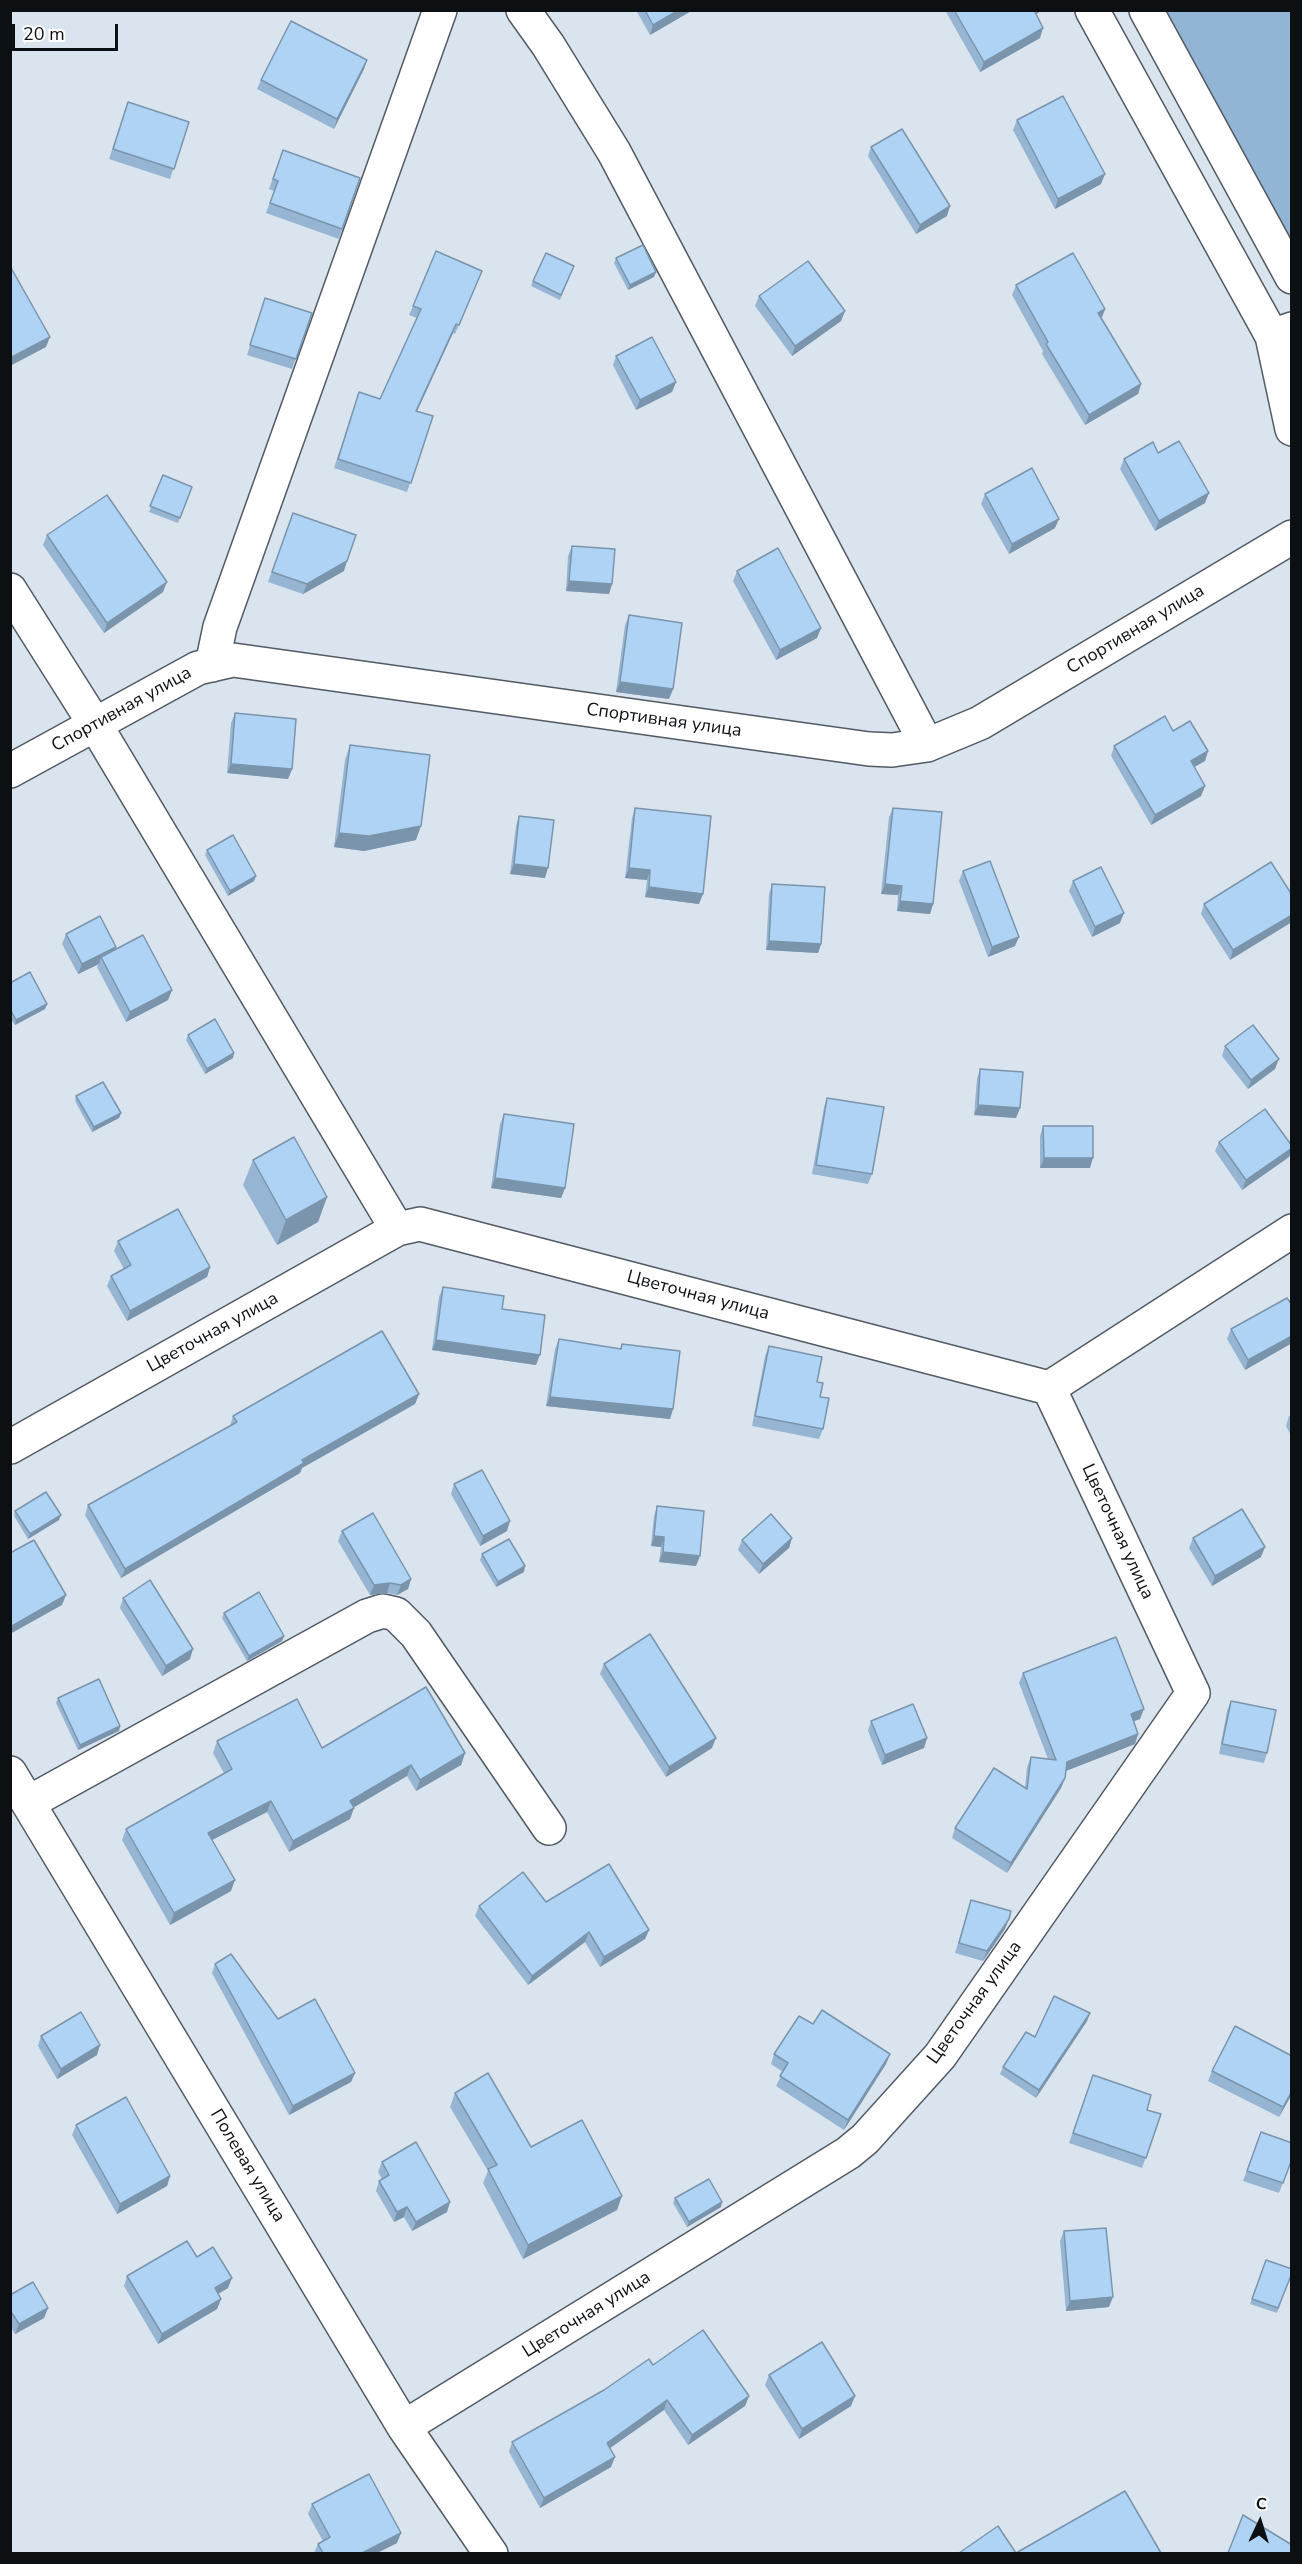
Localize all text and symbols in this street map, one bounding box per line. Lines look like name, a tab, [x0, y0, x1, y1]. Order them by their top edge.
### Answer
scale bar	[15, 12, 122, 50]
text: 20 m	[23, 22, 65, 46]
street label: Спортивная улица	[1063, 580, 1209, 680]
street label: Спортивная улица	[48, 663, 196, 757]
street label: Спортивная улица	[585, 699, 743, 743]
street label: Цветочная улица	[624, 1267, 772, 1325]
street label: Цветочная улица	[144, 1288, 282, 1378]
street label: Цветочная улица	[1076, 1461, 1158, 1603]
street label: Цветочная улица	[923, 1937, 1027, 2069]
street label: Полевая улица	[205, 2106, 289, 2226]
street label: Цветочная улица	[519, 2267, 655, 2363]
north arrow	[1230, 2492, 1290, 2552]
text: С	[1255, 2493, 1267, 2515]

